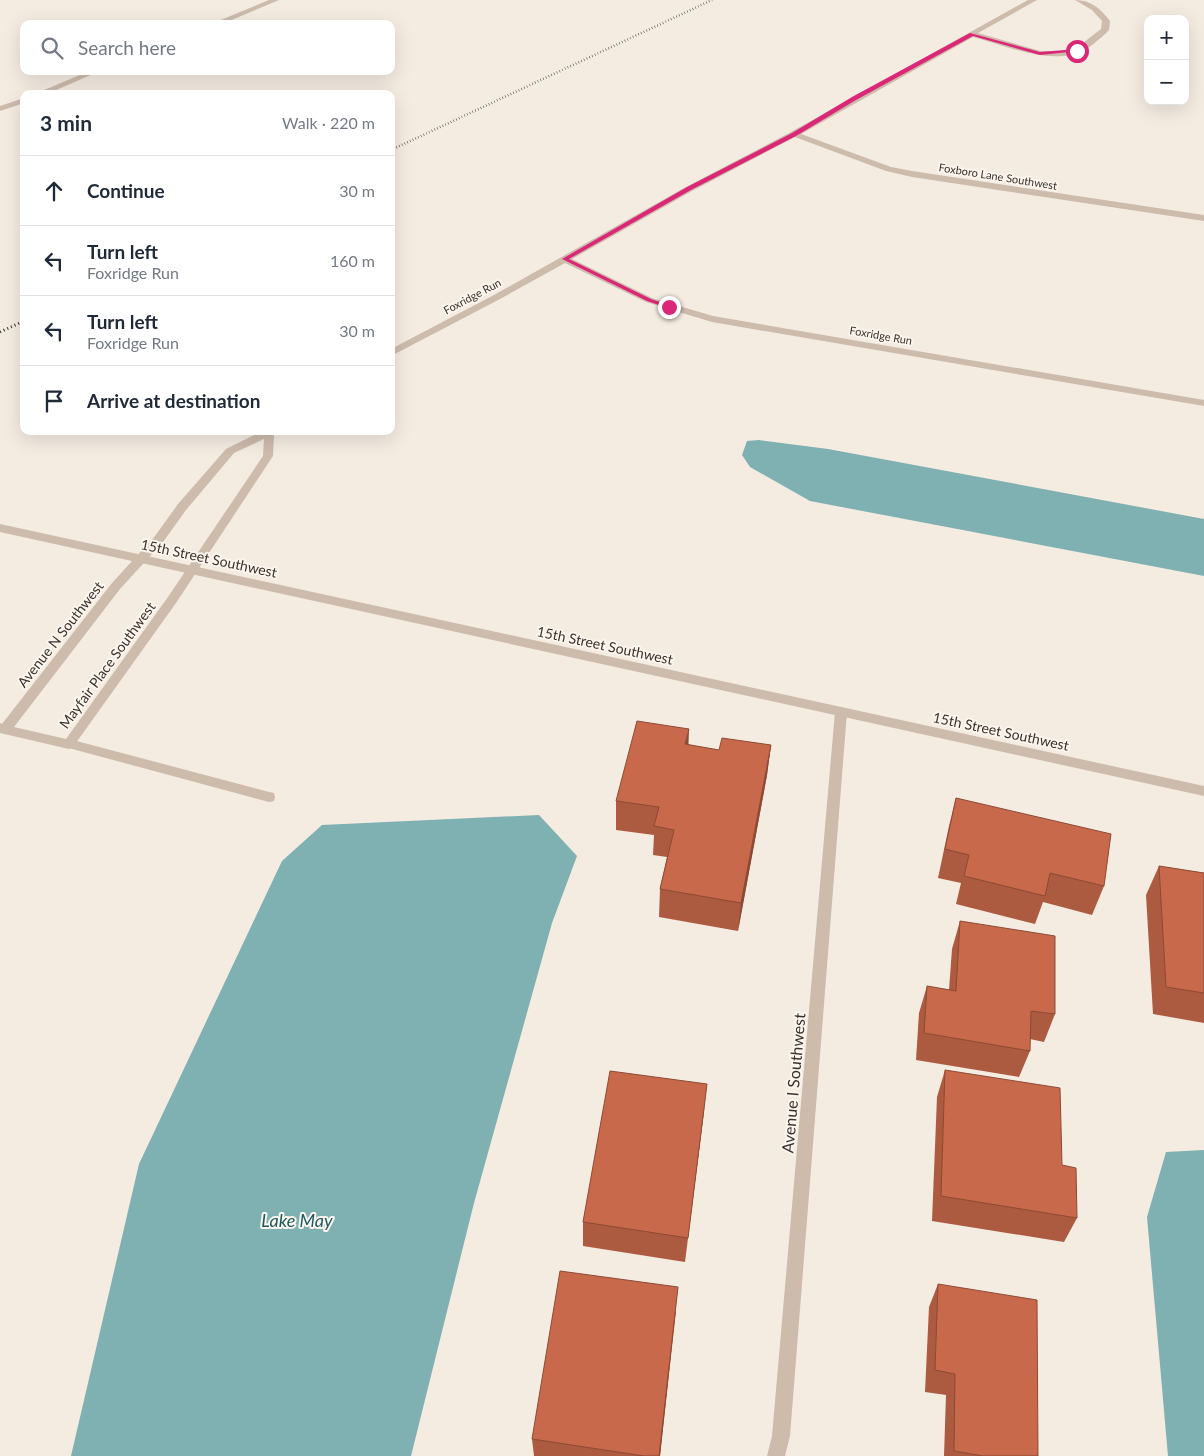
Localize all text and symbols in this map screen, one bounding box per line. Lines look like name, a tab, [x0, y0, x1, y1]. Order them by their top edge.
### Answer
map controls	[1144, 15, 1189, 105]
button: +	[1144, 15, 1189, 60]
search box	[20, 20, 395, 75]
icon: search	[38, 34, 66, 62]
text: Search here	[78, 36, 176, 59]
route start	[1066, 40, 1089, 63]
button: −	[1144, 60, 1189, 105]
text: 3 min	[40, 110, 92, 135]
text: Walk · 220 m	[282, 113, 375, 132]
street label: Foxboro Lane Southwest	[938, 160, 1058, 192]
icon: ahead	[40, 177, 68, 205]
text: Continue	[87, 179, 165, 202]
text: 30 m	[339, 181, 375, 200]
text: Turn left	[87, 240, 158, 263]
icon: left	[40, 247, 68, 275]
text: 160 m	[330, 251, 375, 270]
text: Foxridge Run	[87, 263, 179, 282]
street label: Foxridge Run	[441, 275, 503, 317]
route end	[658, 296, 681, 319]
text: Turn left	[87, 310, 158, 333]
icon: left	[40, 317, 68, 345]
text: 30 m	[339, 321, 375, 340]
street label: Foxridge Run	[849, 323, 913, 347]
text: Foxridge Run	[87, 333, 179, 352]
icon: arrive	[40, 387, 68, 415]
text: Arrive at destination	[87, 389, 260, 412]
street label: 15th Street Southwest	[139, 535, 279, 581]
street label: Avenue N Southwest	[13, 578, 107, 690]
street label: Mayfair Place Southwest	[55, 599, 159, 731]
street label: 15th Street Southwest	[535, 622, 675, 668]
street label: 15th Street Southwest	[931, 708, 1071, 754]
street label: Avenue I Southwest	[777, 1012, 809, 1154]
water label: Lake May	[261, 1209, 333, 1231]

